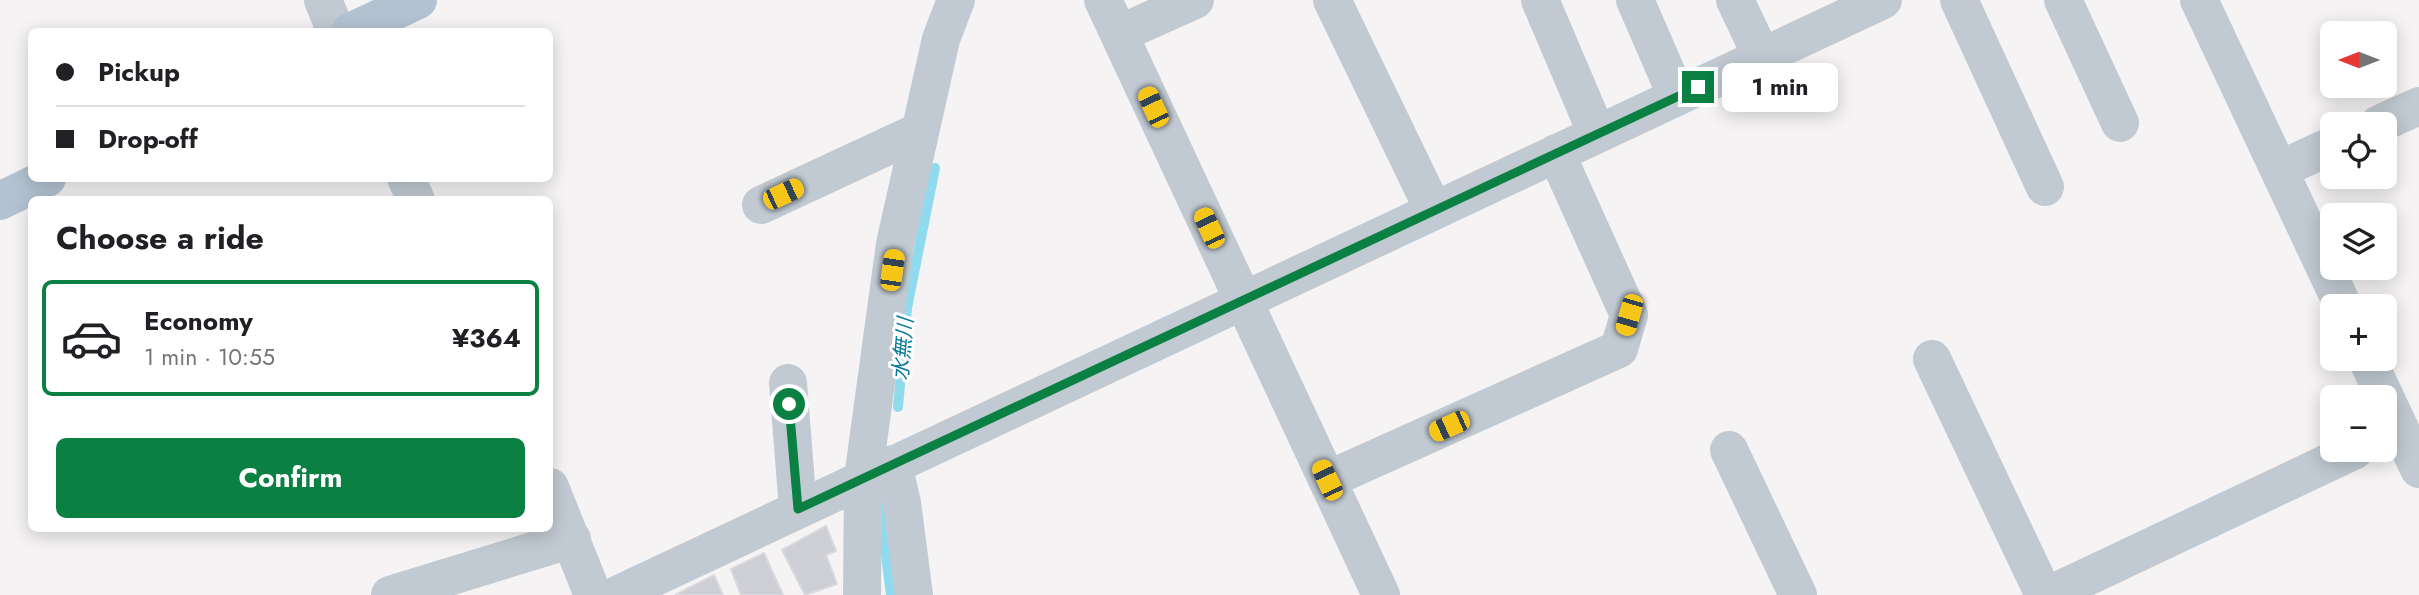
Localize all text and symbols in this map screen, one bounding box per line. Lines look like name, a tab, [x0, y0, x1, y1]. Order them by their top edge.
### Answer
north arrow	[2320, 21, 2398, 98]
map controls	[2320, 21, 2397, 462]
text: Pickup	[98, 53, 180, 91]
callout: 1 min	[1722, 62, 1838, 112]
text: 1 min	[1751, 70, 1809, 104]
route end	[1682, 71, 1714, 103]
car	[1135, 84, 1172, 130]
button: locate	[2320, 112, 2397, 189]
text: Drop-off	[98, 120, 198, 158]
car	[760, 176, 807, 212]
button: layers	[2320, 203, 2397, 280]
car	[1191, 205, 1228, 251]
text: Choose a ride	[56, 215, 264, 261]
car	[879, 248, 906, 292]
car	[1614, 292, 1645, 338]
button: +	[2320, 294, 2397, 371]
text: Economy	[144, 302, 253, 340]
icon: car	[60, 307, 123, 370]
water label: 水無川	[885, 314, 921, 382]
text: ¥364	[452, 319, 521, 357]
text: 1 min · 10:55	[144, 340, 275, 374]
button: −	[2320, 385, 2397, 462]
route start	[773, 388, 805, 420]
car	[1426, 408, 1473, 444]
button: Confirm	[56, 438, 525, 518]
car	[1309, 457, 1346, 503]

